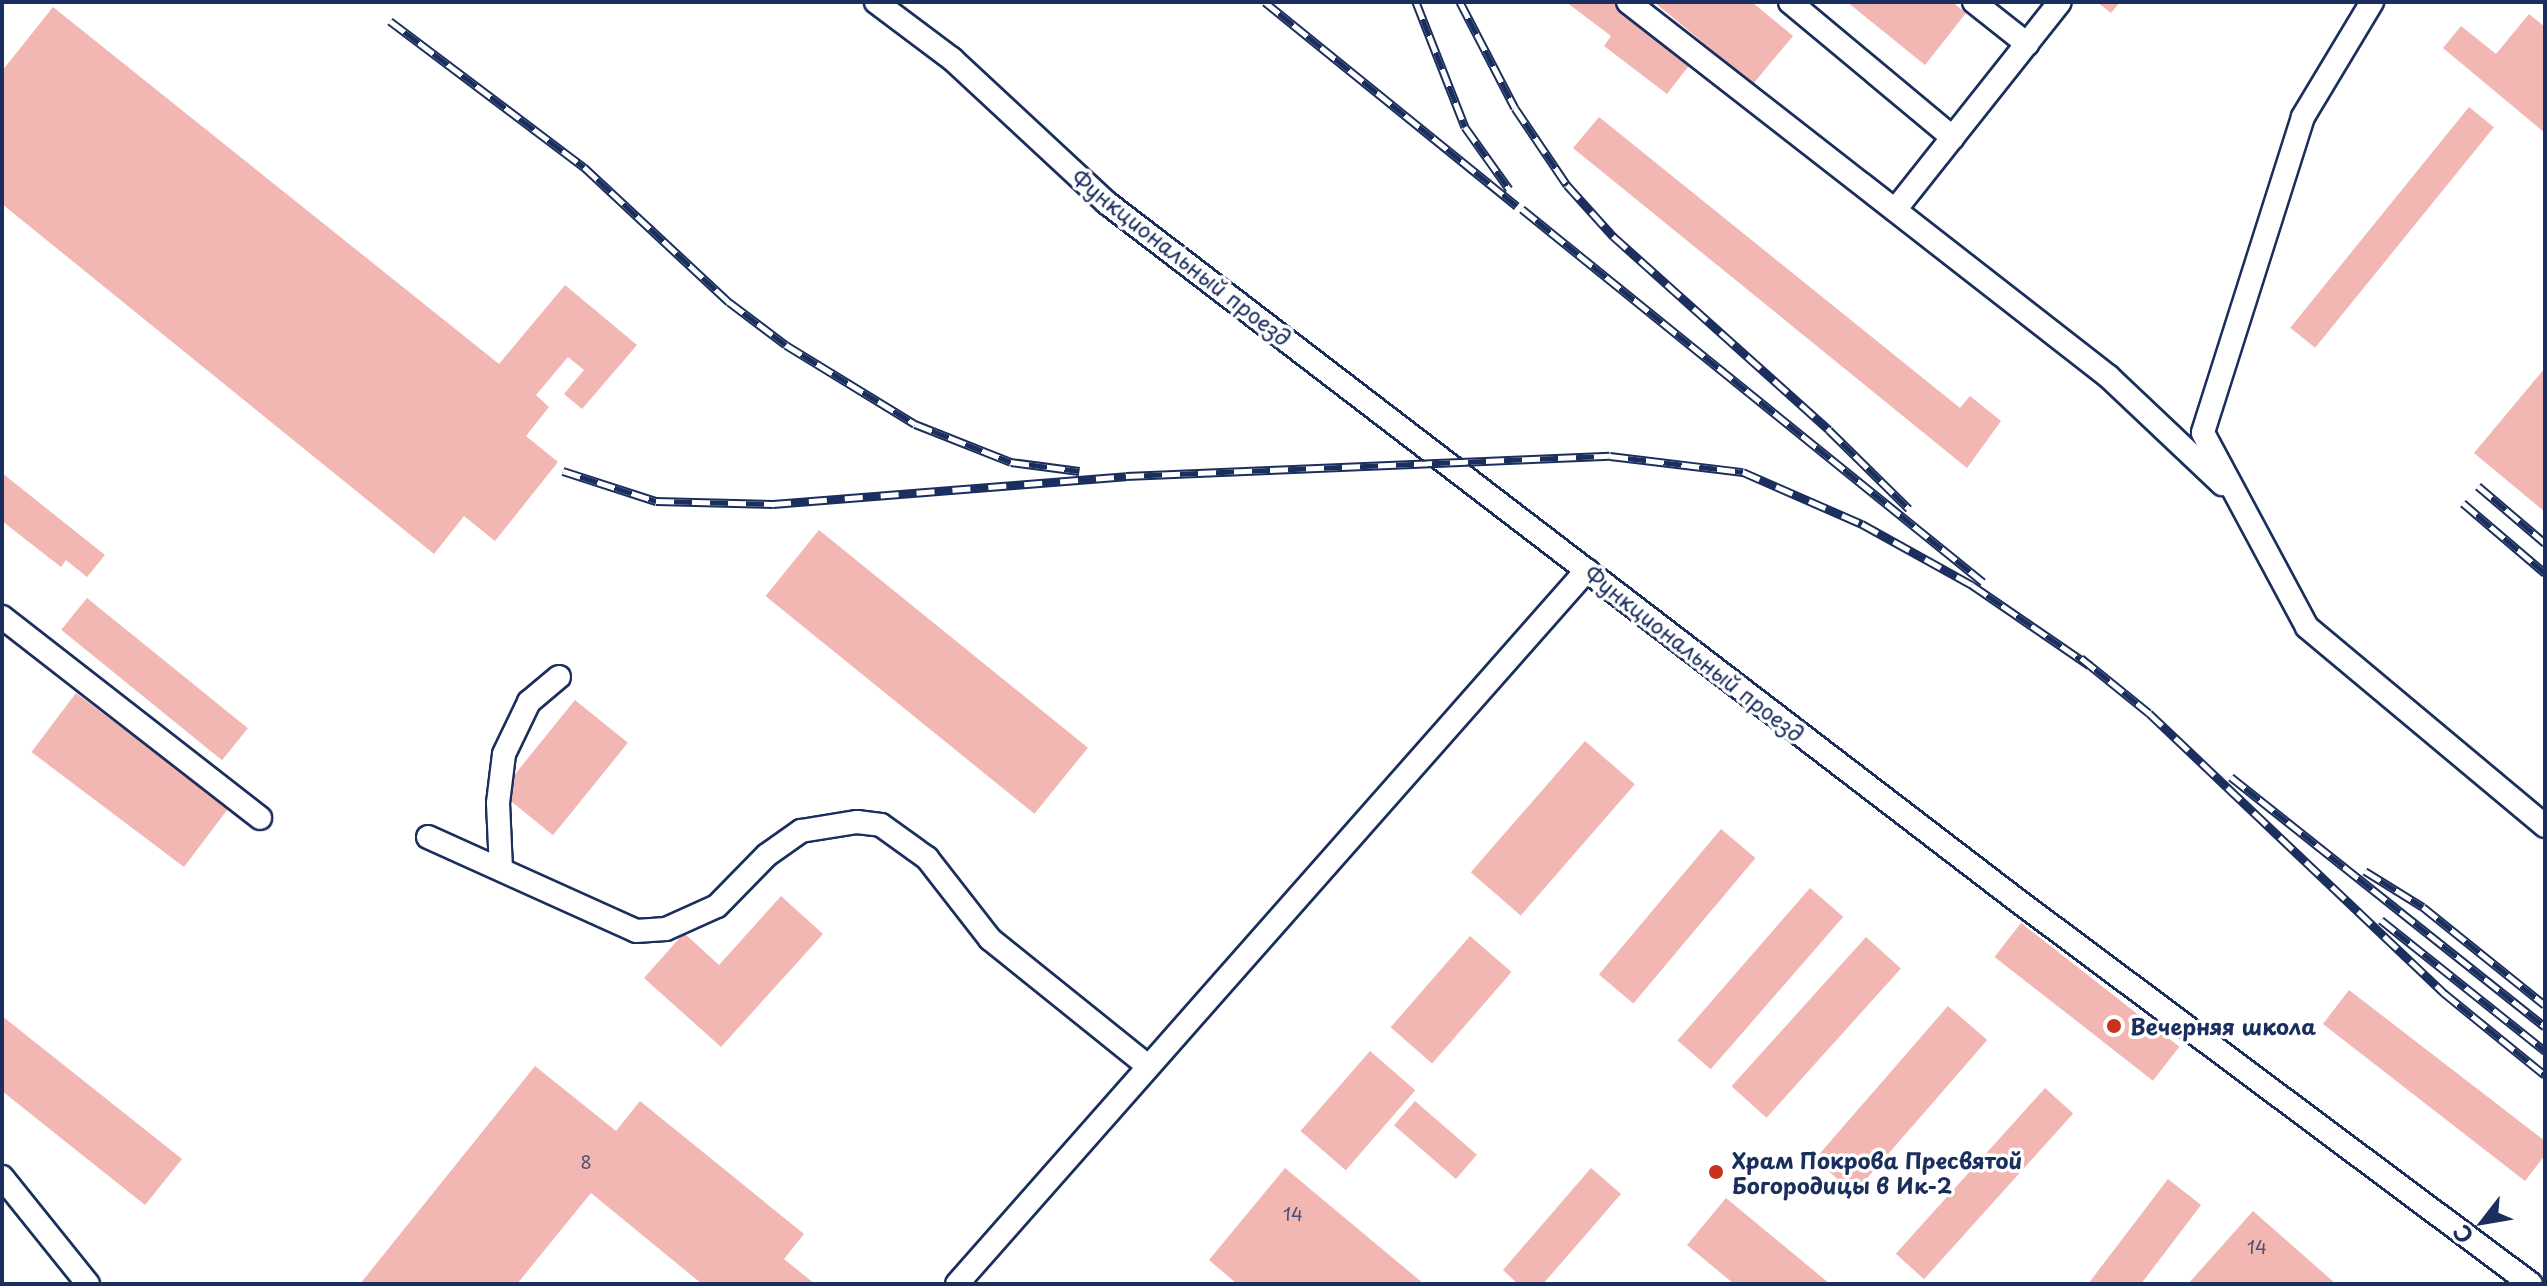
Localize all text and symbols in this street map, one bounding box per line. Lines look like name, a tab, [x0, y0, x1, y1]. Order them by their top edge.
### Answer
street label: Функциональный проезд	[1067, 163, 1297, 351]
street label: Функциональный проезд	[1580, 559, 1810, 747]
place label: Вечерняя школа	[2130, 1013, 2317, 1039]
marker: Вечерняя школа	[2105, 1017, 2123, 1035]
place label: Храм Покрова Пресвятой Богородицы в Ик-2	[1732, 1146, 2024, 1198]
house number: 8	[580, 1151, 592, 1173]
marker: Храм Покрова Пресвятой Богородицы в Ик-2	[1707, 1163, 1725, 1181]
north arrow	[2443, 1182, 2523, 1262]
house number: 14	[1283, 1203, 1303, 1225]
text: С	[2444, 1219, 2480, 1250]
house number: 14	[2247, 1236, 2267, 1258]

